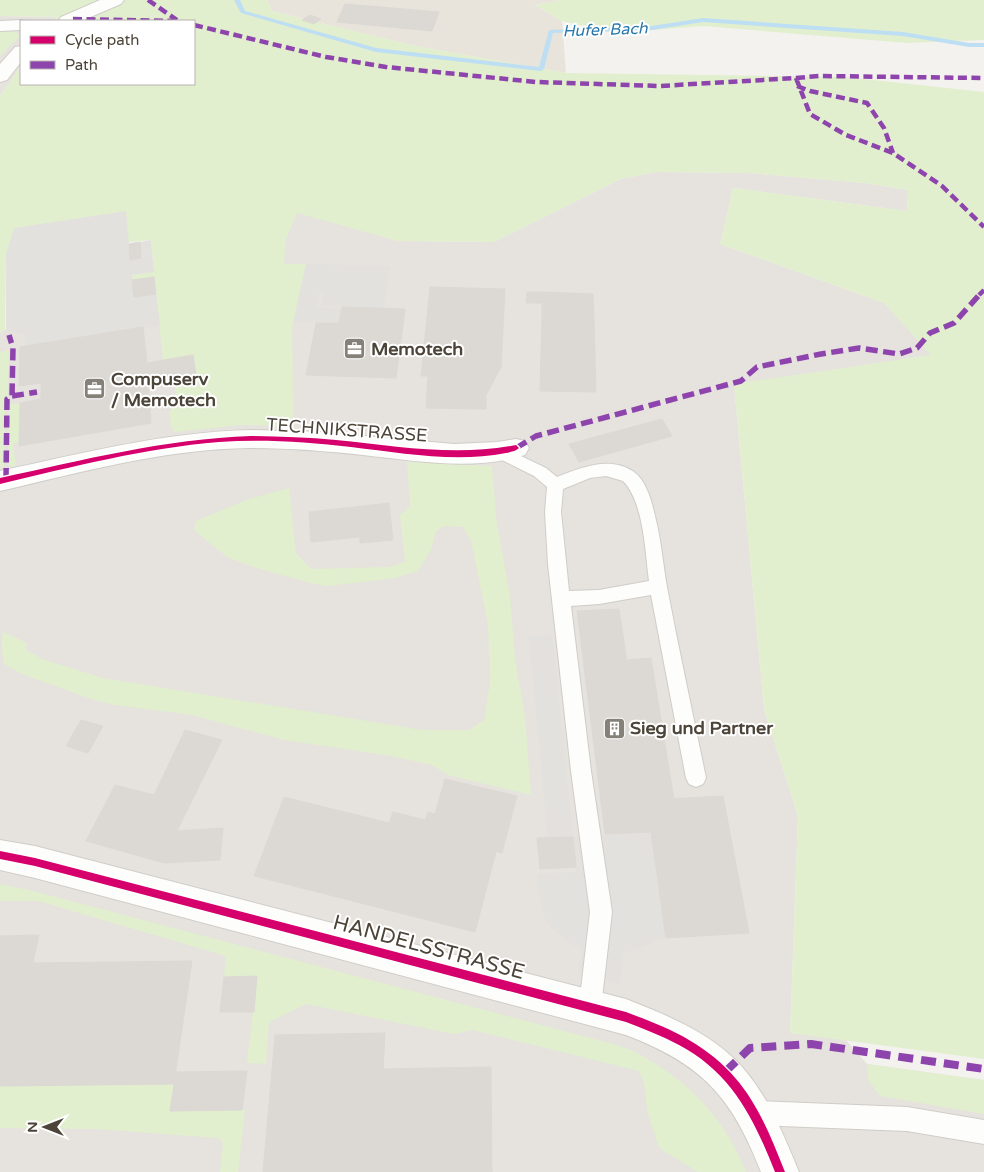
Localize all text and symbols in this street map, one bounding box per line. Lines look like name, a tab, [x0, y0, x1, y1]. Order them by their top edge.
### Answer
water label: Hufer Bach	[562, 18, 649, 41]
legend	[20, 20, 195, 85]
text: Cycle path	[65, 31, 139, 49]
text: Path	[65, 56, 98, 74]
office icon: Memotech	[343, 337, 367, 361]
place label: Memotech	[371, 338, 463, 360]
place label: Compuserv / Memotech	[111, 368, 216, 411]
office icon: Compuserv / Memotech	[83, 377, 107, 401]
street label: TECHNIKSTRASSE	[266, 413, 428, 447]
building icon: Sieg und Partner	[602, 716, 626, 740]
place label: Sieg und Partner	[630, 717, 774, 739]
street label: HANDELSSTRASSE	[330, 910, 527, 985]
north arrow	[20, 1102, 70, 1152]
text: N	[24, 1121, 41, 1133]

